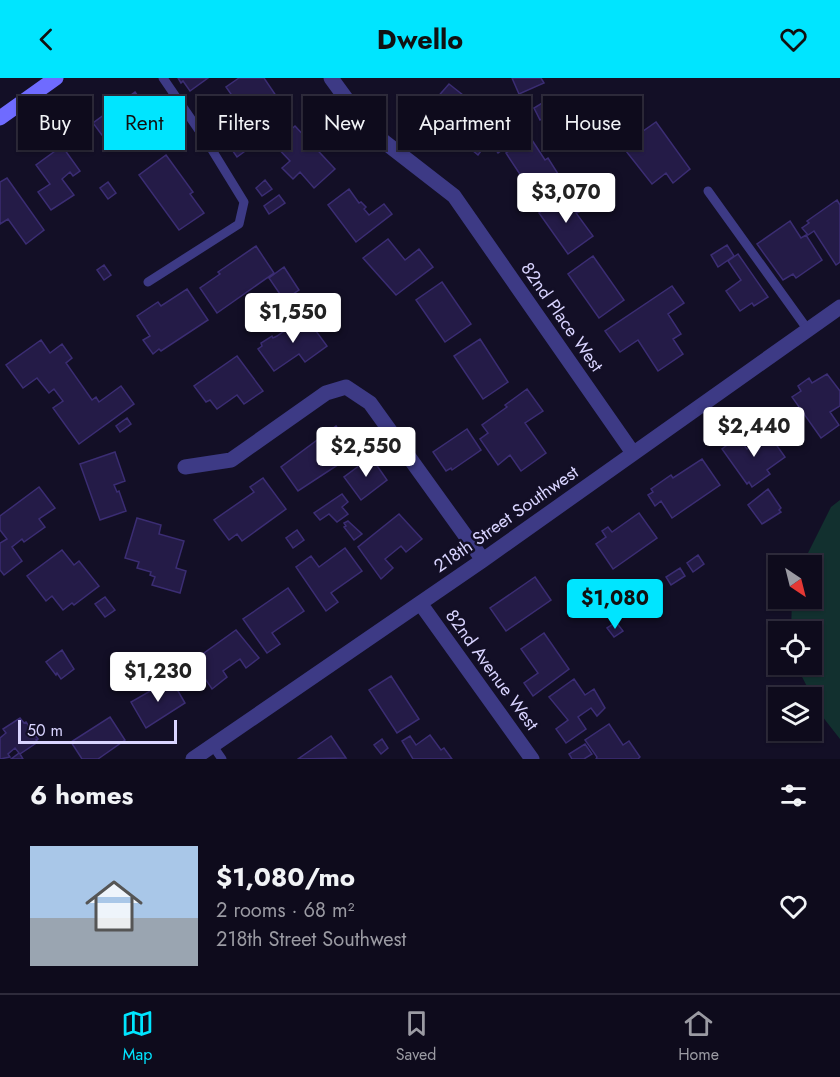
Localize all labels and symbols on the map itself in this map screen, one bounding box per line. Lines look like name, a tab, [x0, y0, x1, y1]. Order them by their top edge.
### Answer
pin: $3,070	[517, 173, 615, 224]
street label: 82nd Place West	[515, 257, 610, 378]
pin: $1,550	[244, 293, 342, 344]
pin: $2,440	[705, 407, 803, 458]
pin: $2,550	[317, 427, 415, 478]
street label: 218th Street Southwest	[428, 459, 584, 579]
north arrow	[768, 555, 822, 609]
pin: $1,080	[566, 579, 664, 630]
street label: 82nd Avenue West	[439, 604, 545, 736]
pin: $1,230	[109, 652, 207, 703]
scale bar	[18, 717, 177, 744]

